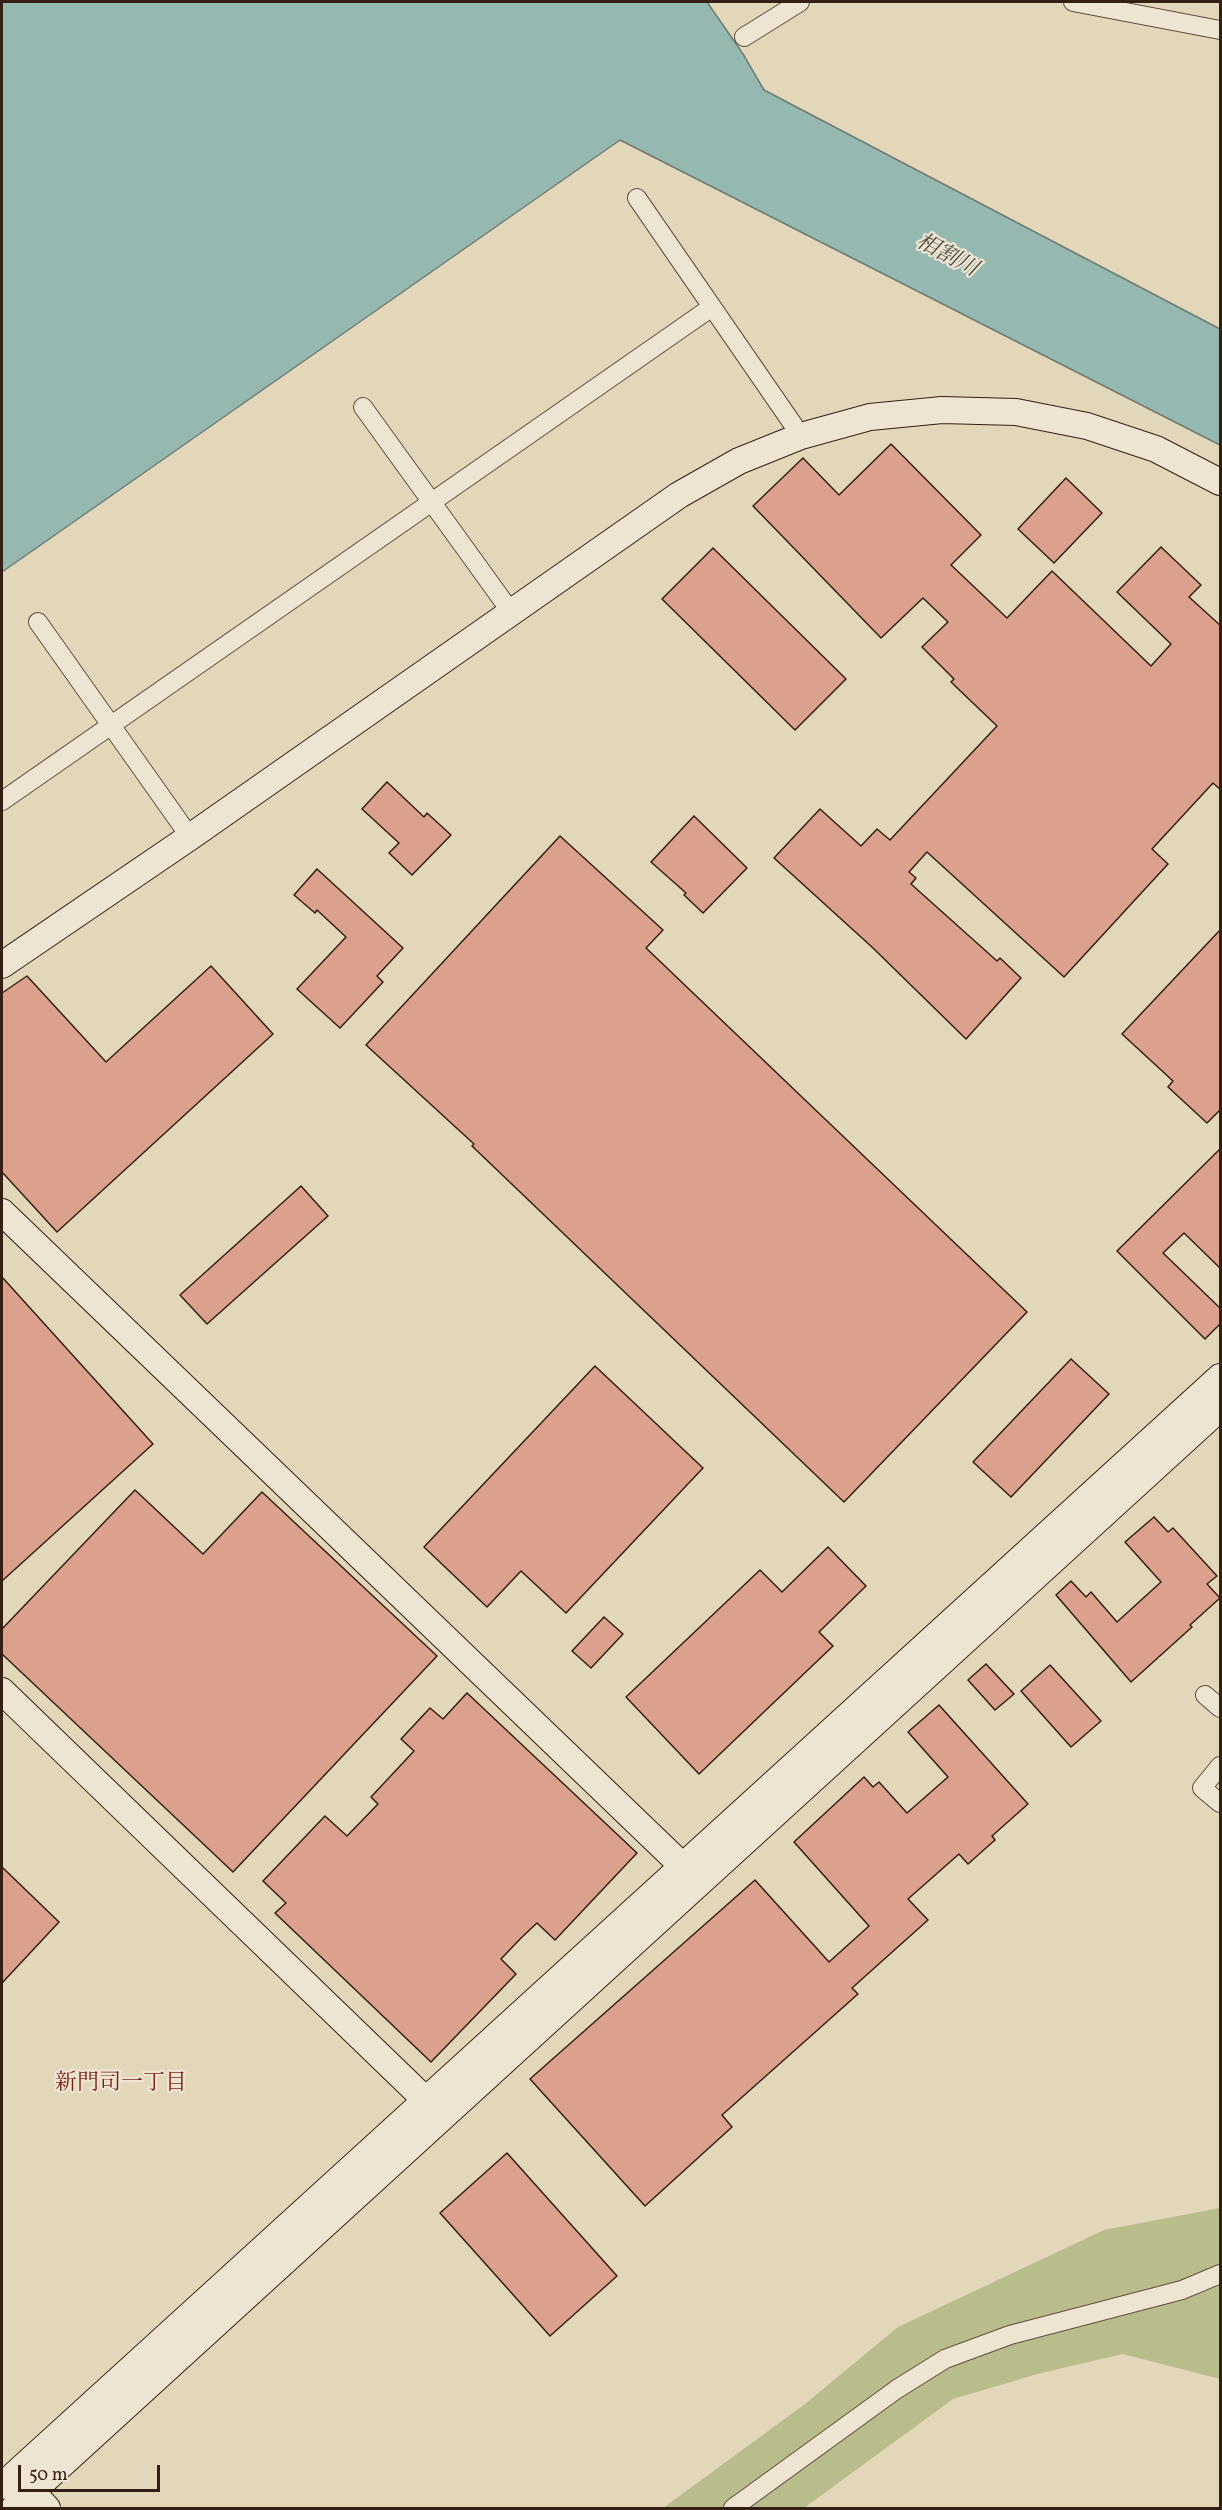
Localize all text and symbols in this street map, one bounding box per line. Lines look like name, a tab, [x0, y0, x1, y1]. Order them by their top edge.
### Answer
water label: 相割川	[911, 230, 981, 284]
district label: 新門司一丁目	[55, 2072, 187, 2098]
scale bar	[21, 2453, 164, 2491]
text: 50 m	[29, 2463, 68, 2488]

